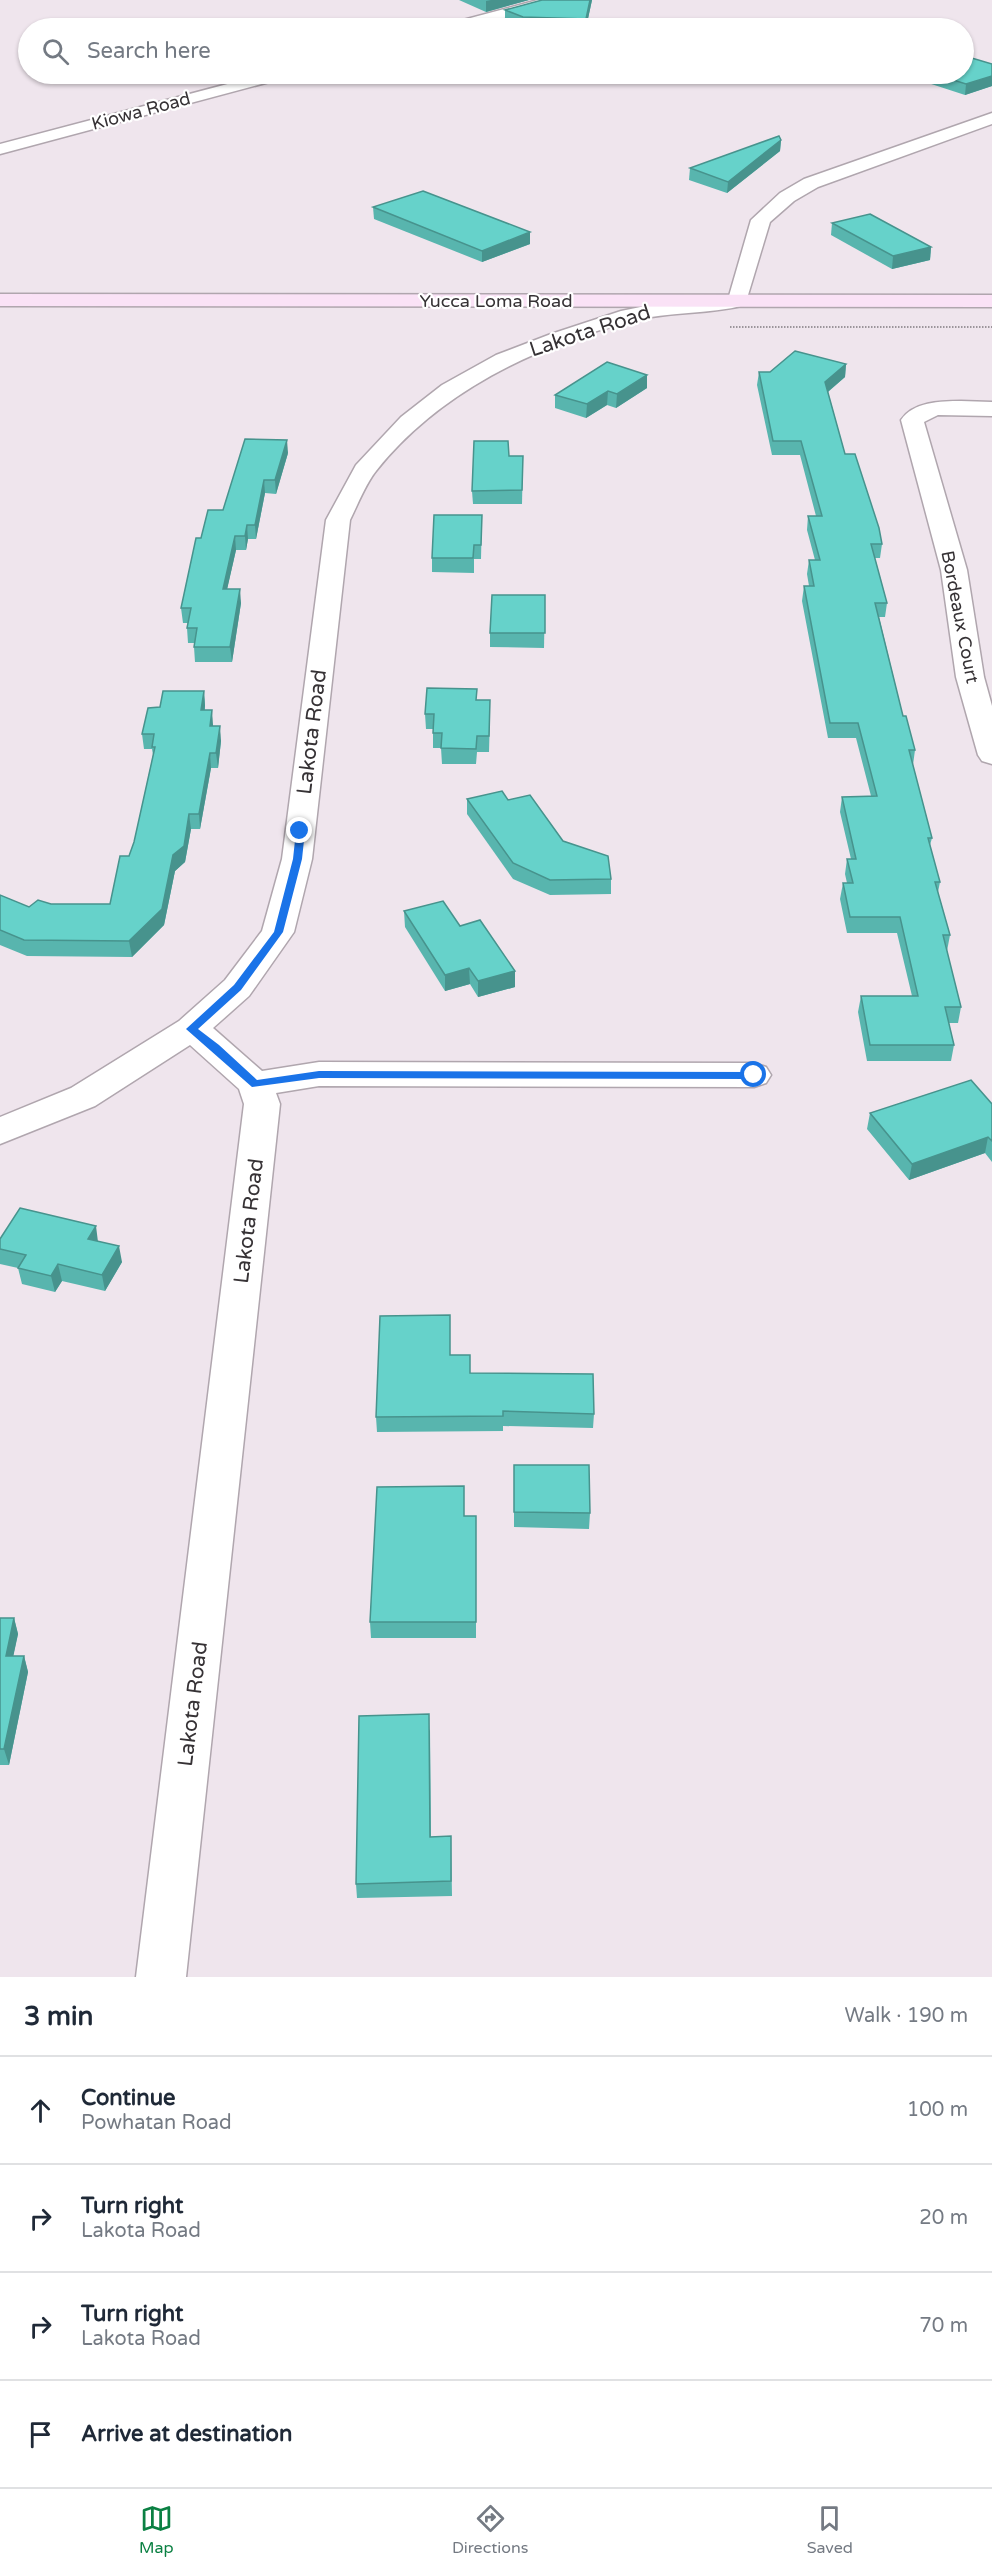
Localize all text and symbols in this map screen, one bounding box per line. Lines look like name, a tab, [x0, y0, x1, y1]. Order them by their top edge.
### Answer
search box	[18, 18, 974, 84]
icon: search	[39, 35, 72, 68]
text: Search here	[87, 38, 211, 64]
street label: Kiowa Road	[89, 87, 193, 135]
street label: Yucca Loma Road	[419, 290, 573, 312]
street label: Lakota Road	[526, 300, 654, 362]
street label: Bordeaux Court	[936, 549, 984, 685]
street label: Lakota Road	[292, 668, 332, 796]
route end	[286, 817, 312, 843]
route start	[740, 1061, 766, 1087]
street label: Lakota Road	[229, 1157, 269, 1285]
street label: Lakota Road	[173, 1640, 213, 1768]
text: 3 min	[24, 2001, 93, 2032]
text: Walk · 190 m	[845, 2004, 968, 2028]
text: Continue	[81, 2085, 176, 2111]
icon: ahead	[24, 2094, 57, 2127]
text: 100 m	[907, 2098, 968, 2122]
text: Powhatan Road	[81, 2111, 232, 2135]
text: Turn right	[81, 2193, 183, 2219]
icon: right	[24, 2202, 57, 2235]
text: 20 m	[919, 2206, 968, 2230]
text: Lakota Road	[81, 2219, 201, 2243]
text: Turn right	[81, 2301, 183, 2327]
icon: right	[24, 2310, 57, 2343]
text: 70 m	[919, 2314, 968, 2338]
text: Lakota Road	[81, 2327, 201, 2351]
icon: arrive	[24, 2418, 57, 2451]
text: Arrive at destination	[81, 2421, 292, 2447]
tab: Map	[139, 2502, 174, 2558]
tab: Directions	[452, 2502, 528, 2558]
tab: Saved	[807, 2502, 853, 2558]

